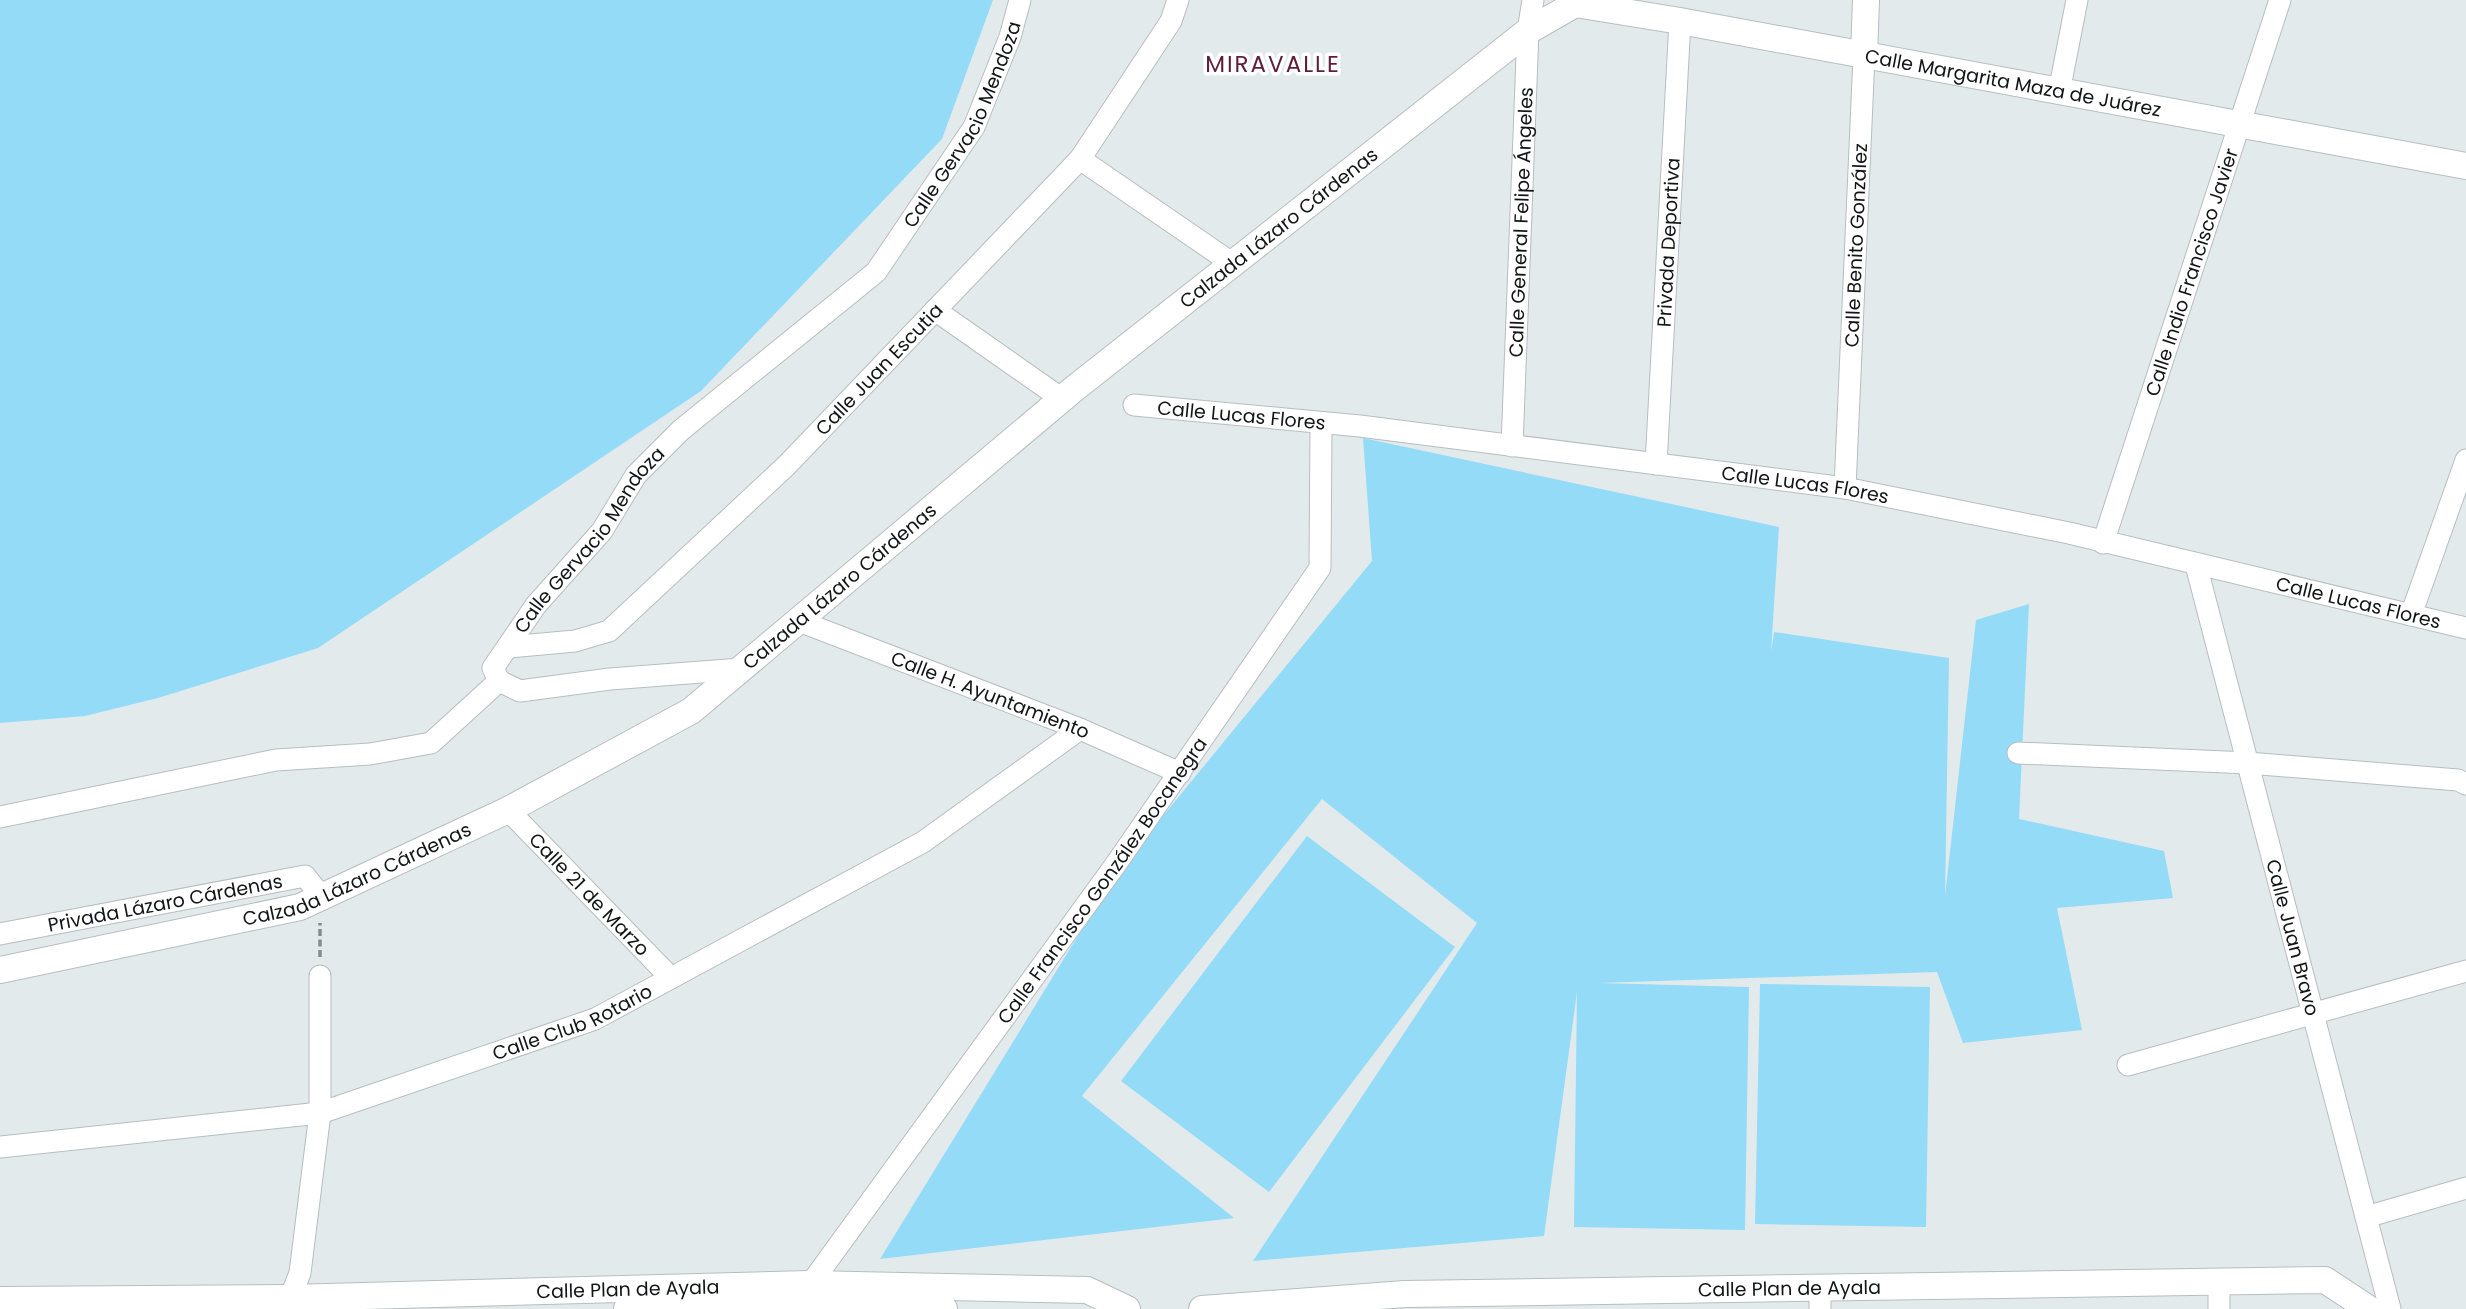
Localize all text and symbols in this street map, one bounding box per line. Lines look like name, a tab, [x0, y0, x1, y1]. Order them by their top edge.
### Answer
street label: Calle Gervacio Mendoza	[897, 18, 1028, 233]
street label: Calle Margarita Maza de Juárez	[1863, 42, 2163, 123]
district label: MIRAVALLE	[1205, 48, 1341, 80]
street label: Calle General Felipe Ángeles	[1502, 87, 1540, 358]
street label: Calzada Lázaro Cárdenas	[1174, 141, 1384, 315]
street label: Calle Benito González	[1838, 143, 1874, 348]
street label: Calle Indio Francisco Javier	[2139, 145, 2245, 400]
street label: Privada Deportiva	[1650, 157, 1687, 328]
street label: Calle Juan Escutia	[809, 297, 949, 442]
street label: Calle Lucas Flores	[1156, 394, 1327, 437]
street label: Calle Gervacio Mendoza	[508, 441, 671, 639]
street label: Calle Lucas Flores	[1720, 459, 1891, 510]
street label: Calzada Lázaro Cárdenas	[737, 497, 942, 676]
street label: Calle Lucas Flores	[2273, 570, 2444, 636]
street label: Calle H. Ayuntamiento	[887, 645, 1094, 746]
street label: Calle Francisco González Bocanegra	[991, 732, 1214, 1030]
street label: Calzada Lázaro Cárdenas	[240, 816, 476, 933]
street label: Calle 21 de Marzo	[523, 827, 655, 962]
street label: Calle Juan Bravo	[2259, 857, 2326, 1019]
street label: Privada Lázaro Cárdenas	[46, 868, 285, 939]
street label: Calle Club Rotario	[489, 978, 657, 1067]
street label: Calle Plan de Ayala	[536, 1273, 720, 1305]
street label: Calle Plan de Ayala	[1698, 1274, 1881, 1304]

